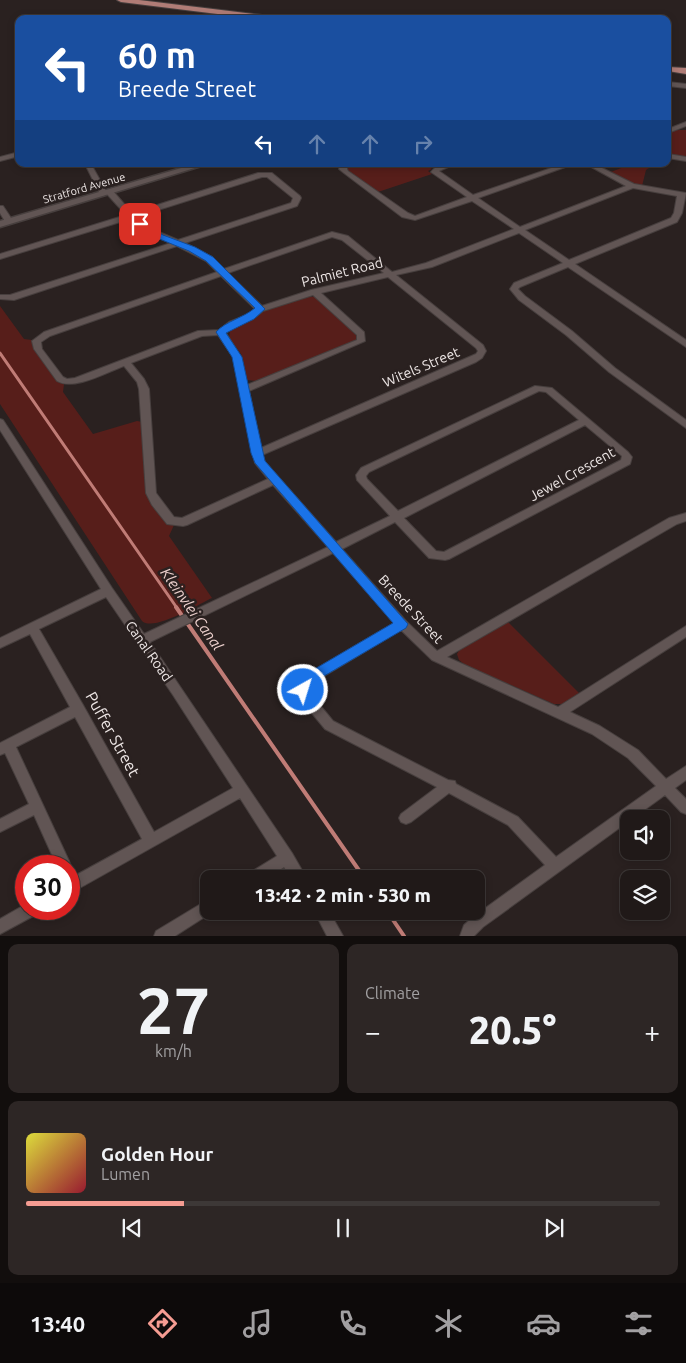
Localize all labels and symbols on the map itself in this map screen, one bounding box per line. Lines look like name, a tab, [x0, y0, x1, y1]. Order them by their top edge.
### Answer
street label: Stratford Avenue	[41, 171, 127, 205]
pin	[119, 203, 161, 245]
street label: Palmiet Road	[300, 254, 384, 290]
street label: Witels Street	[380, 343, 462, 390]
street label: Jewel Crescent	[526, 444, 618, 504]
water label: Kleinvlei Canal	[157, 565, 227, 654]
street label: Breede Street	[375, 571, 447, 647]
street label: Canal Road	[122, 618, 176, 684]
position arrow	[276, 663, 328, 715]
street label: Puffer Street	[82, 688, 144, 780]
speed limit sign: 30	[15, 855, 80, 920]

